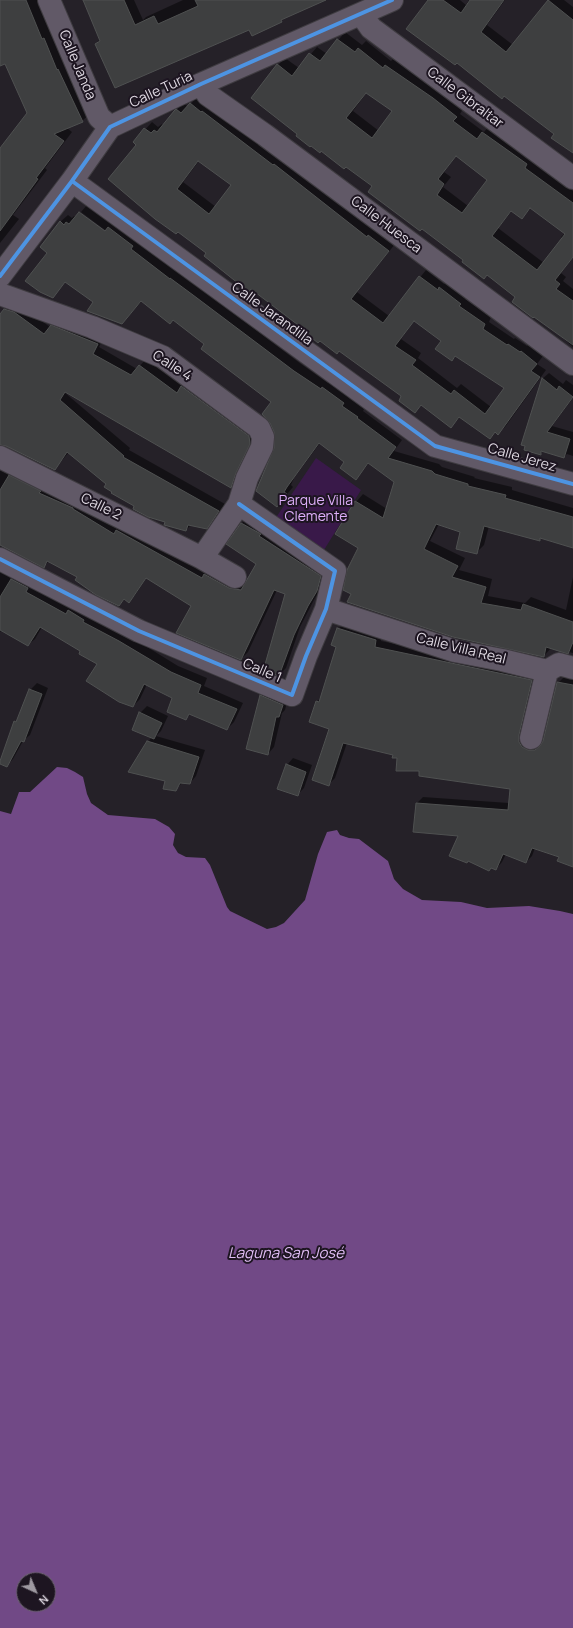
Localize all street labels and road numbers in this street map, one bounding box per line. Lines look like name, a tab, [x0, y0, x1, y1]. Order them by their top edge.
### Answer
street label: Calle Janda	[55, 28, 99, 102]
street label: Calle Gibraltar	[424, 64, 506, 132]
street label: Calle Turia	[127, 68, 195, 112]
street label: Calle Huesca	[347, 193, 425, 257]
street label: Calle Jarandilla	[228, 279, 316, 349]
street label: Calle 4	[149, 347, 195, 385]
street label: Calle Jerez	[486, 440, 558, 476]
street label: Calle 2	[78, 490, 124, 524]
street label: Calle Villa Real	[414, 630, 508, 668]
street label: Calle 1	[240, 655, 284, 687]

